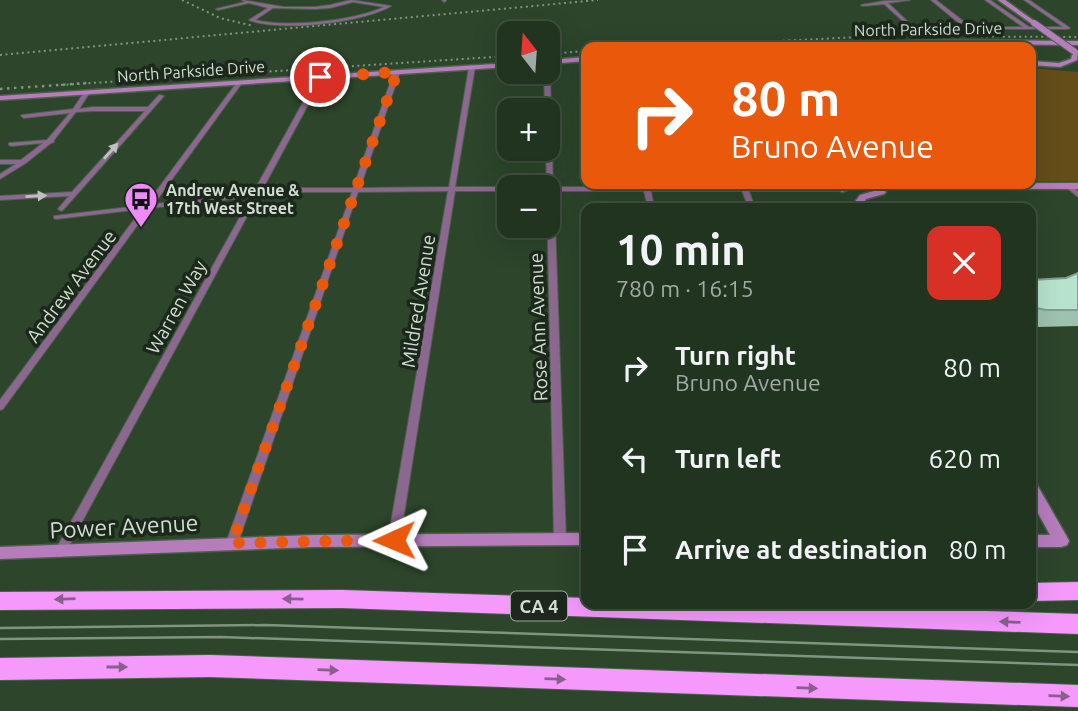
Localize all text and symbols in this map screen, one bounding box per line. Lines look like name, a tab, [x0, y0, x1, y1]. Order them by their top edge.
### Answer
street label: North Parkside Drive	[854, 19, 1002, 39]
north arrow	[497, 21, 560, 84]
map controls	[497, 21, 560, 238]
pin	[290, 47, 350, 107]
street label: North Parkside Drive	[116, 57, 266, 85]
icon: arrive	[301, 58, 339, 96]
icon: right	[616, 70, 707, 161]
text: 80 m	[731, 70, 840, 125]
button: +	[497, 98, 560, 161]
text: Bruno Avenue	[731, 128, 934, 164]
one-way arrow	[102, 143, 118, 160]
button: −	[497, 175, 560, 238]
bus stop icon: Andrew Avenue & 17th West Street	[122, 180, 160, 229]
place label: Andrew Avenue & 17th West Street	[166, 181, 299, 217]
one-way arrow	[25, 190, 47, 201]
street label: Andrew Avenue	[22, 225, 120, 347]
text: 10 min	[616, 226, 746, 273]
button: close	[927, 226, 1001, 300]
street label: Mildred Avenue	[397, 233, 439, 369]
street label: Rose Ann Avenue	[524, 252, 552, 402]
street label: Warren Way	[141, 257, 211, 357]
text: 780 m · 16:15	[616, 276, 754, 301]
text: Turn right	[675, 341, 796, 370]
icon: right	[616, 349, 654, 387]
text: 80 m	[943, 353, 1001, 382]
text: Bruno Avenue	[675, 370, 821, 395]
icon: left	[616, 440, 654, 478]
text: Turn left	[675, 444, 781, 473]
text: 620 m	[929, 444, 1001, 473]
position arrow	[357, 503, 431, 577]
street label: Power Avenue	[49, 510, 199, 542]
icon: arrive	[616, 531, 654, 569]
text: Arrive at destination	[675, 535, 928, 564]
text: 80 m	[949, 535, 1006, 564]
road number: CA 4	[511, 592, 567, 620]
one-way arrow	[54, 593, 76, 605]
one-way arrow	[281, 593, 303, 604]
one-way arrow	[999, 617, 1021, 628]
one-way arrow	[106, 661, 128, 673]
one-way arrow	[317, 665, 339, 676]
one-way arrow	[544, 673, 566, 685]
one-way arrow	[797, 682, 819, 694]
one-way arrow	[1048, 690, 1070, 701]

